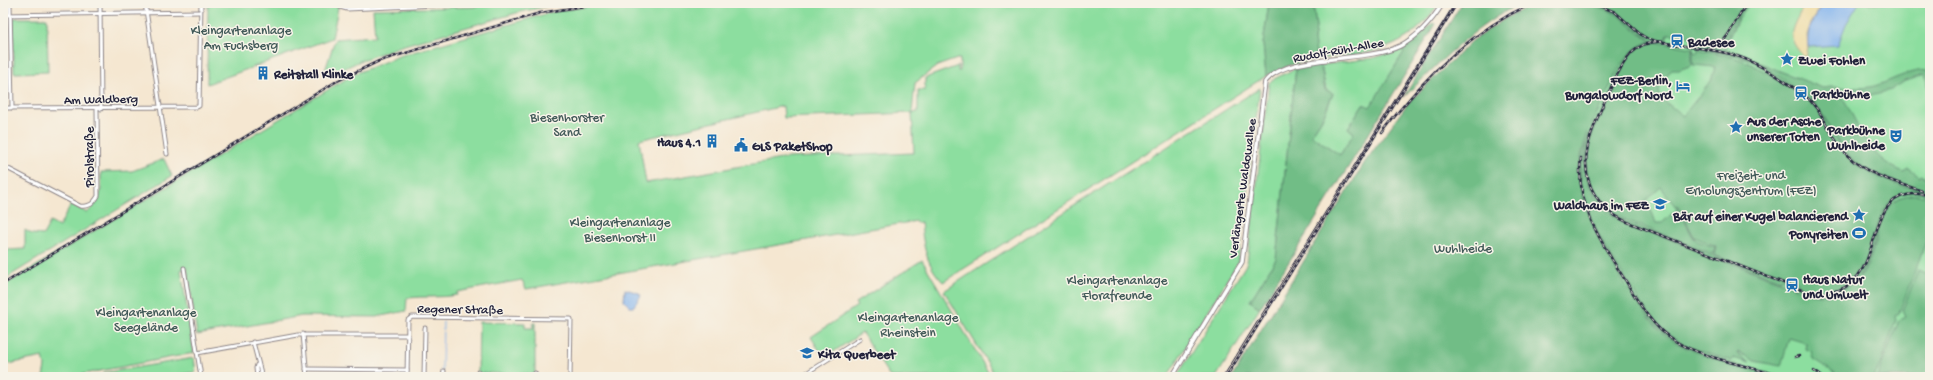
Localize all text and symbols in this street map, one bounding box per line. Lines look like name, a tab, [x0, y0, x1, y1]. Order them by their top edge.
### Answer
park label: Kleingartenanlage Am Fuchsberg	[191, 24, 292, 54]
station icon: Badesee	[1669, 33, 1685, 49]
street label: Rudolf-Rühl-Allee	[1292, 36, 1385, 67]
place label: Badesee	[1687, 36, 1736, 51]
place icon: Zwei Fohlen	[1779, 51, 1795, 67]
place label: Zwei Fohlen	[1798, 54, 1866, 69]
building icon: Reitstall Klinke	[255, 65, 271, 81]
place label: Reitstall Klinke	[273, 68, 355, 83]
place label: FEZ-Berlin, Bungalowdorf Nord	[1564, 74, 1673, 104]
hotel icon: FEZ-Berlin, Bungalowdorf Nord	[1675, 78, 1691, 94]
station icon: Parkbühne	[1793, 85, 1809, 101]
place label: Parkbühne	[1811, 88, 1871, 103]
street label: Am Waldberg	[64, 92, 138, 109]
park label: Biesenhorster Sand	[529, 111, 605, 141]
place label: Aus der Asche unserer Toten	[1746, 115, 1822, 145]
street label: Verlängerte Waldowallee	[1226, 117, 1261, 260]
place icon: Aus der Asche unserer Toten	[1728, 119, 1744, 135]
place label: Parkbühne Wuhlheide	[1826, 124, 1886, 154]
street label: Pirolstraße	[83, 126, 98, 188]
theatre icon: Parkbühne Wuhlheide	[1888, 128, 1904, 144]
building icon: Haus 4.1	[704, 133, 720, 149]
place label: Haus 4.1	[657, 136, 701, 151]
public building icon: GLS PaketShop	[733, 137, 749, 153]
place label: GLS PaketShop	[752, 140, 833, 156]
park label: Freizeit- und Erholungszentrum (FEZ)	[1685, 169, 1817, 199]
school or university icon: Waldhaus im FEZ	[1652, 196, 1668, 212]
place label: Waldhaus im FEZ	[1553, 199, 1650, 214]
place icon: Bär auf einer Kugel balancierend	[1851, 207, 1867, 223]
place label: Bär auf einer Kugel balancierend	[1672, 209, 1849, 225]
park label: Kleingartenanlage Biesenhorst II	[570, 216, 671, 246]
sports icon: Ponyreiten	[1851, 225, 1867, 241]
place label: Ponyreiten	[1788, 228, 1849, 243]
park label: Wuhlheide	[1434, 242, 1492, 257]
place label: Haus Natur und Umwelt	[1803, 273, 1869, 303]
park label: Kleingartenanlage Florafreunde	[1067, 274, 1168, 304]
station icon: Haus Natur und Umwelt	[1784, 277, 1800, 293]
street label: Regener Straße	[417, 302, 503, 319]
park label: Kleingartenanlage Seegelände	[96, 306, 197, 336]
park label: Kleingartenanlage Rheinstein	[858, 311, 959, 341]
school or university icon: Kita Querbeet	[799, 345, 815, 361]
place label: Kita Querbeet	[817, 348, 897, 363]

